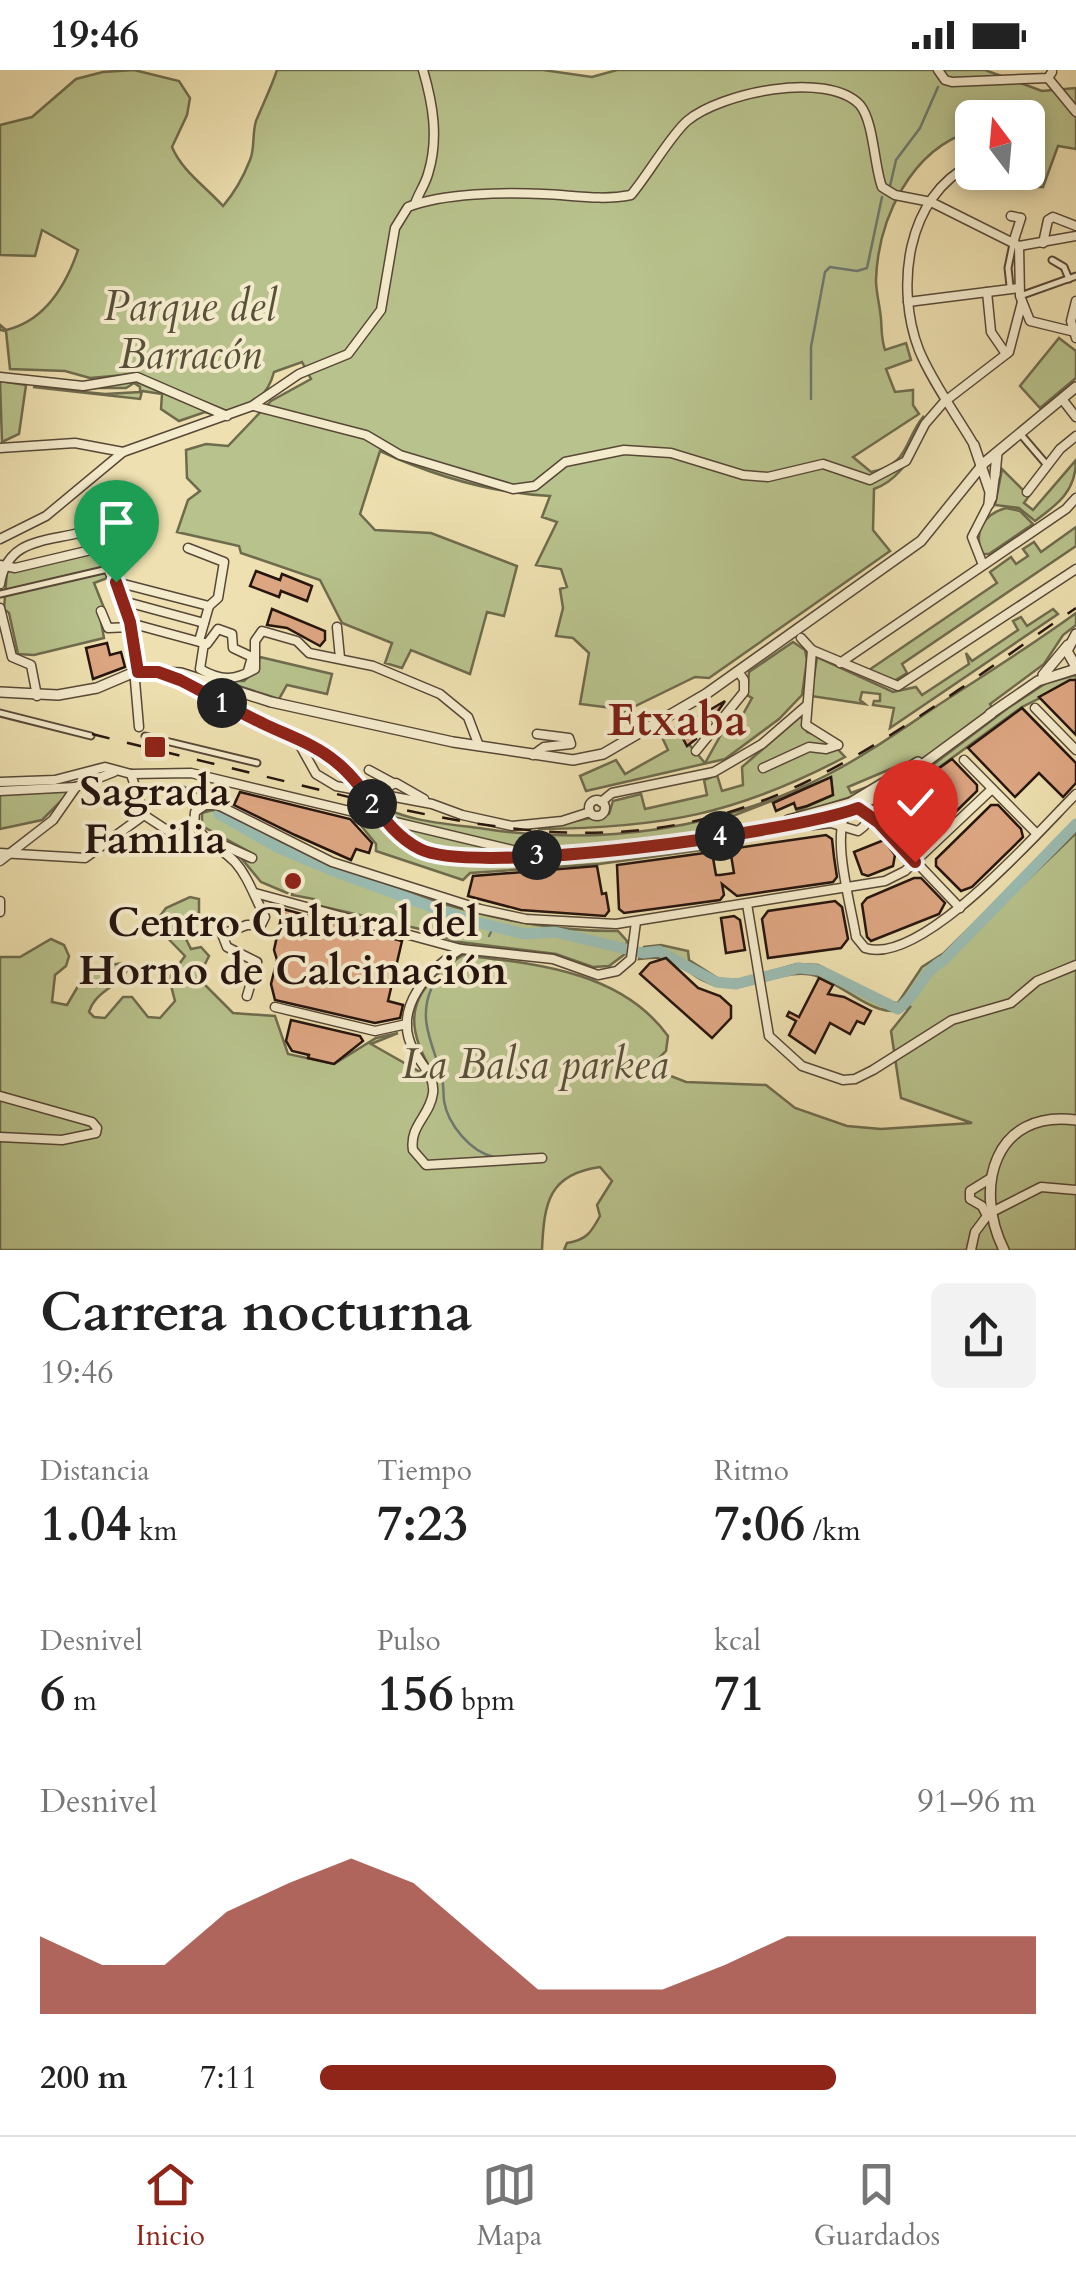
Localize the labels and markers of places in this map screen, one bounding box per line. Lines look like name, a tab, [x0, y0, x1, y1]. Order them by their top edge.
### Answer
pin	[74, 480, 159, 583]
pin: 1	[197, 678, 247, 728]
marker: Sagrada Familia	[142, 734, 168, 760]
pin	[873, 760, 958, 863]
place label: Sagrada Familia	[80, 763, 231, 868]
pin: 2	[347, 779, 397, 829]
pin: 4	[695, 811, 745, 861]
pin: 3	[512, 830, 562, 880]
marker: Centro Cultural del Horno de Calcinación	[282, 870, 304, 892]
place label: Centro Cultural del Horno de Calcinación	[78, 894, 508, 999]

